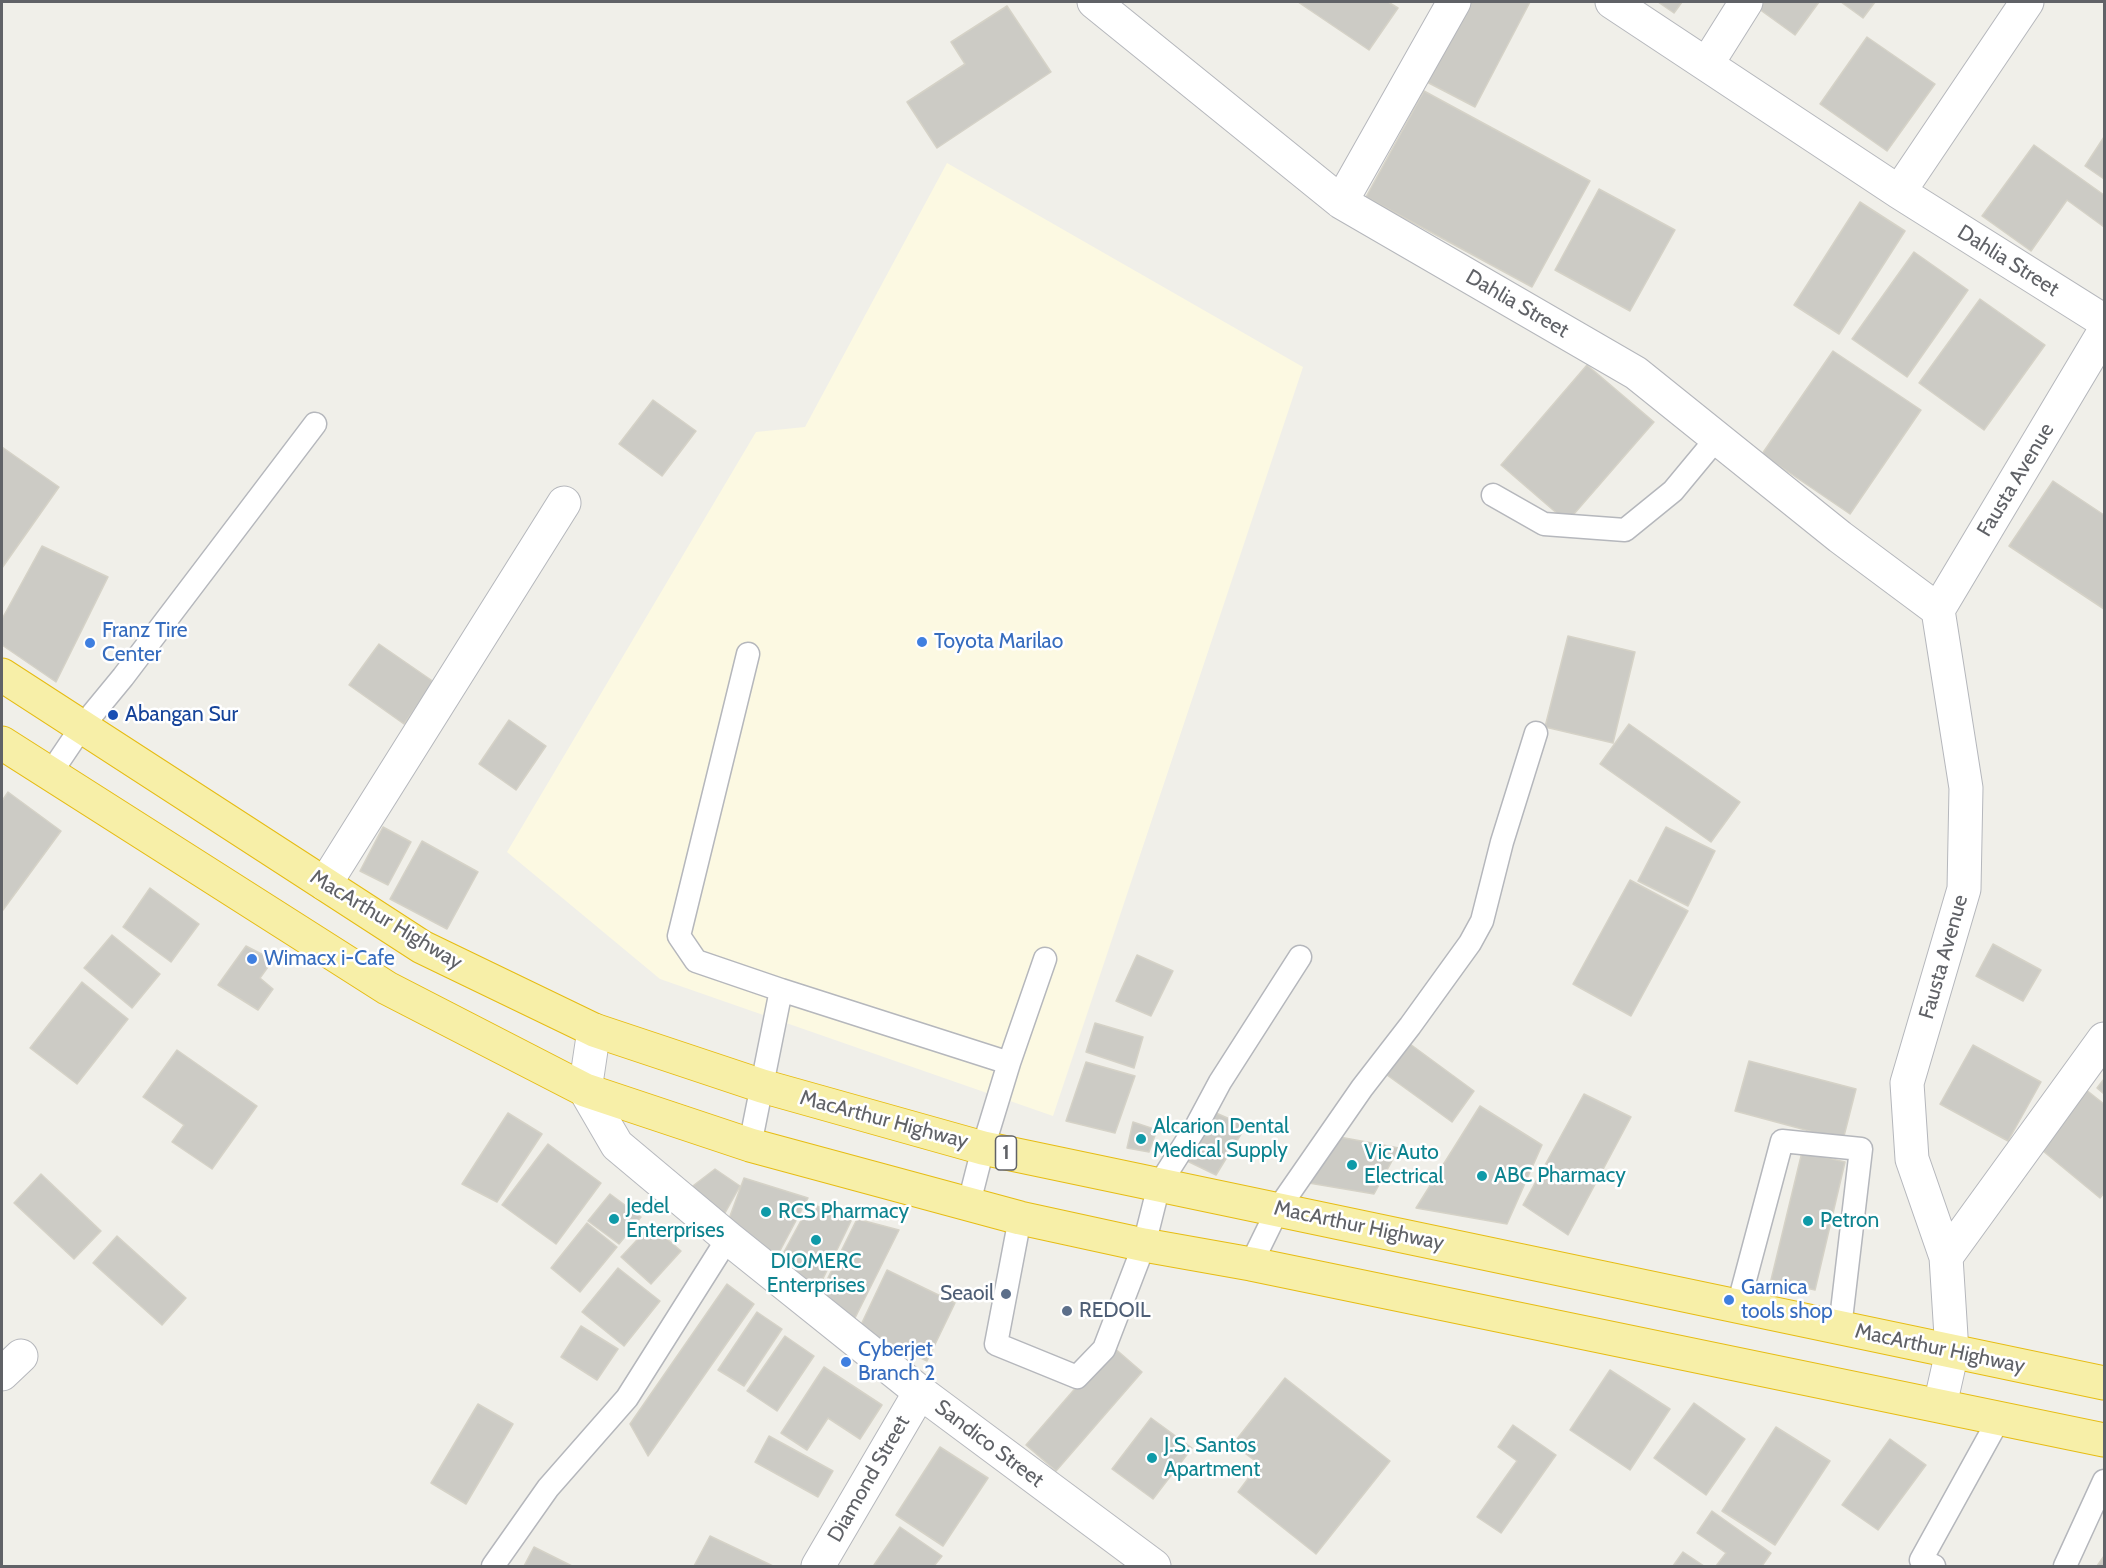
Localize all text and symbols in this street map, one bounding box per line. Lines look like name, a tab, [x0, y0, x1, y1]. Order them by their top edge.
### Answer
street label: Dahlia Street	[1953, 220, 2063, 302]
street label: Dahlia Street	[1461, 264, 1573, 344]
street label: Fausta Avenue	[1972, 419, 2060, 541]
place label: Franz Tire Center	[102, 618, 188, 668]
place label: Toyota Marilao	[934, 629, 1063, 655]
marker: Toyota Marilao	[915, 635, 929, 649]
marker: Franz Tire Center	[83, 636, 97, 650]
place label: Abangan Sur	[125, 702, 238, 728]
marker: Abangan Sur	[106, 708, 120, 722]
street label: MacArthur Highway	[305, 865, 467, 975]
street label: Fausta Avenue	[1914, 892, 1974, 1022]
place label: Wimacx i-Cafe	[264, 946, 395, 972]
marker: Wimacx i-Cafe	[245, 952, 259, 966]
street label: MacArthur Highway	[797, 1085, 971, 1155]
place label: Alcarion Dental Medical Supply	[1153, 1114, 1289, 1164]
marker: Alcarion Dental Medical Supply	[1134, 1132, 1148, 1146]
road number: 1	[996, 1136, 1016, 1170]
place label: Vic Auto Electrical	[1364, 1140, 1444, 1190]
marker: Vic Auto Electrical	[1345, 1158, 1359, 1172]
place label: ABC Pharmacy	[1494, 1163, 1626, 1189]
marker: ABC Pharmacy	[1475, 1169, 1489, 1183]
place label: Jedel Enterprises	[626, 1194, 724, 1244]
street label: MacArthur Highway	[1272, 1196, 1446, 1256]
place label: RCS Pharmacy	[778, 1199, 909, 1225]
marker: RCS Pharmacy	[759, 1205, 773, 1219]
place label: Petron	[1820, 1208, 1879, 1234]
marker: Jedel Enterprises	[607, 1212, 621, 1226]
marker: Petron	[1801, 1214, 1815, 1228]
marker: DIOMERC Enterprises	[809, 1233, 823, 1247]
place label: DIOMERC Enterprises	[767, 1249, 865, 1299]
place label: Garnica tools shop	[1741, 1275, 1833, 1325]
place label: Seaoil	[940, 1281, 994, 1307]
marker: Seaoil	[999, 1287, 1013, 1301]
marker: Garnica tools shop	[1722, 1293, 1736, 1307]
place label: REDOIL	[1079, 1298, 1151, 1324]
marker: REDOIL	[1060, 1304, 1074, 1318]
street label: MacArthur Highway	[1853, 1319, 2027, 1379]
place label: Cyberjet Branch 2	[858, 1337, 935, 1387]
marker: Cyberjet Branch 2	[839, 1355, 853, 1369]
street label: Sandico Street	[930, 1395, 1048, 1493]
street label: Diamond Street	[823, 1411, 915, 1547]
place label: J.S. Santos Apartment	[1164, 1433, 1260, 1483]
marker: J.S. Santos Apartment	[1145, 1451, 1159, 1465]

